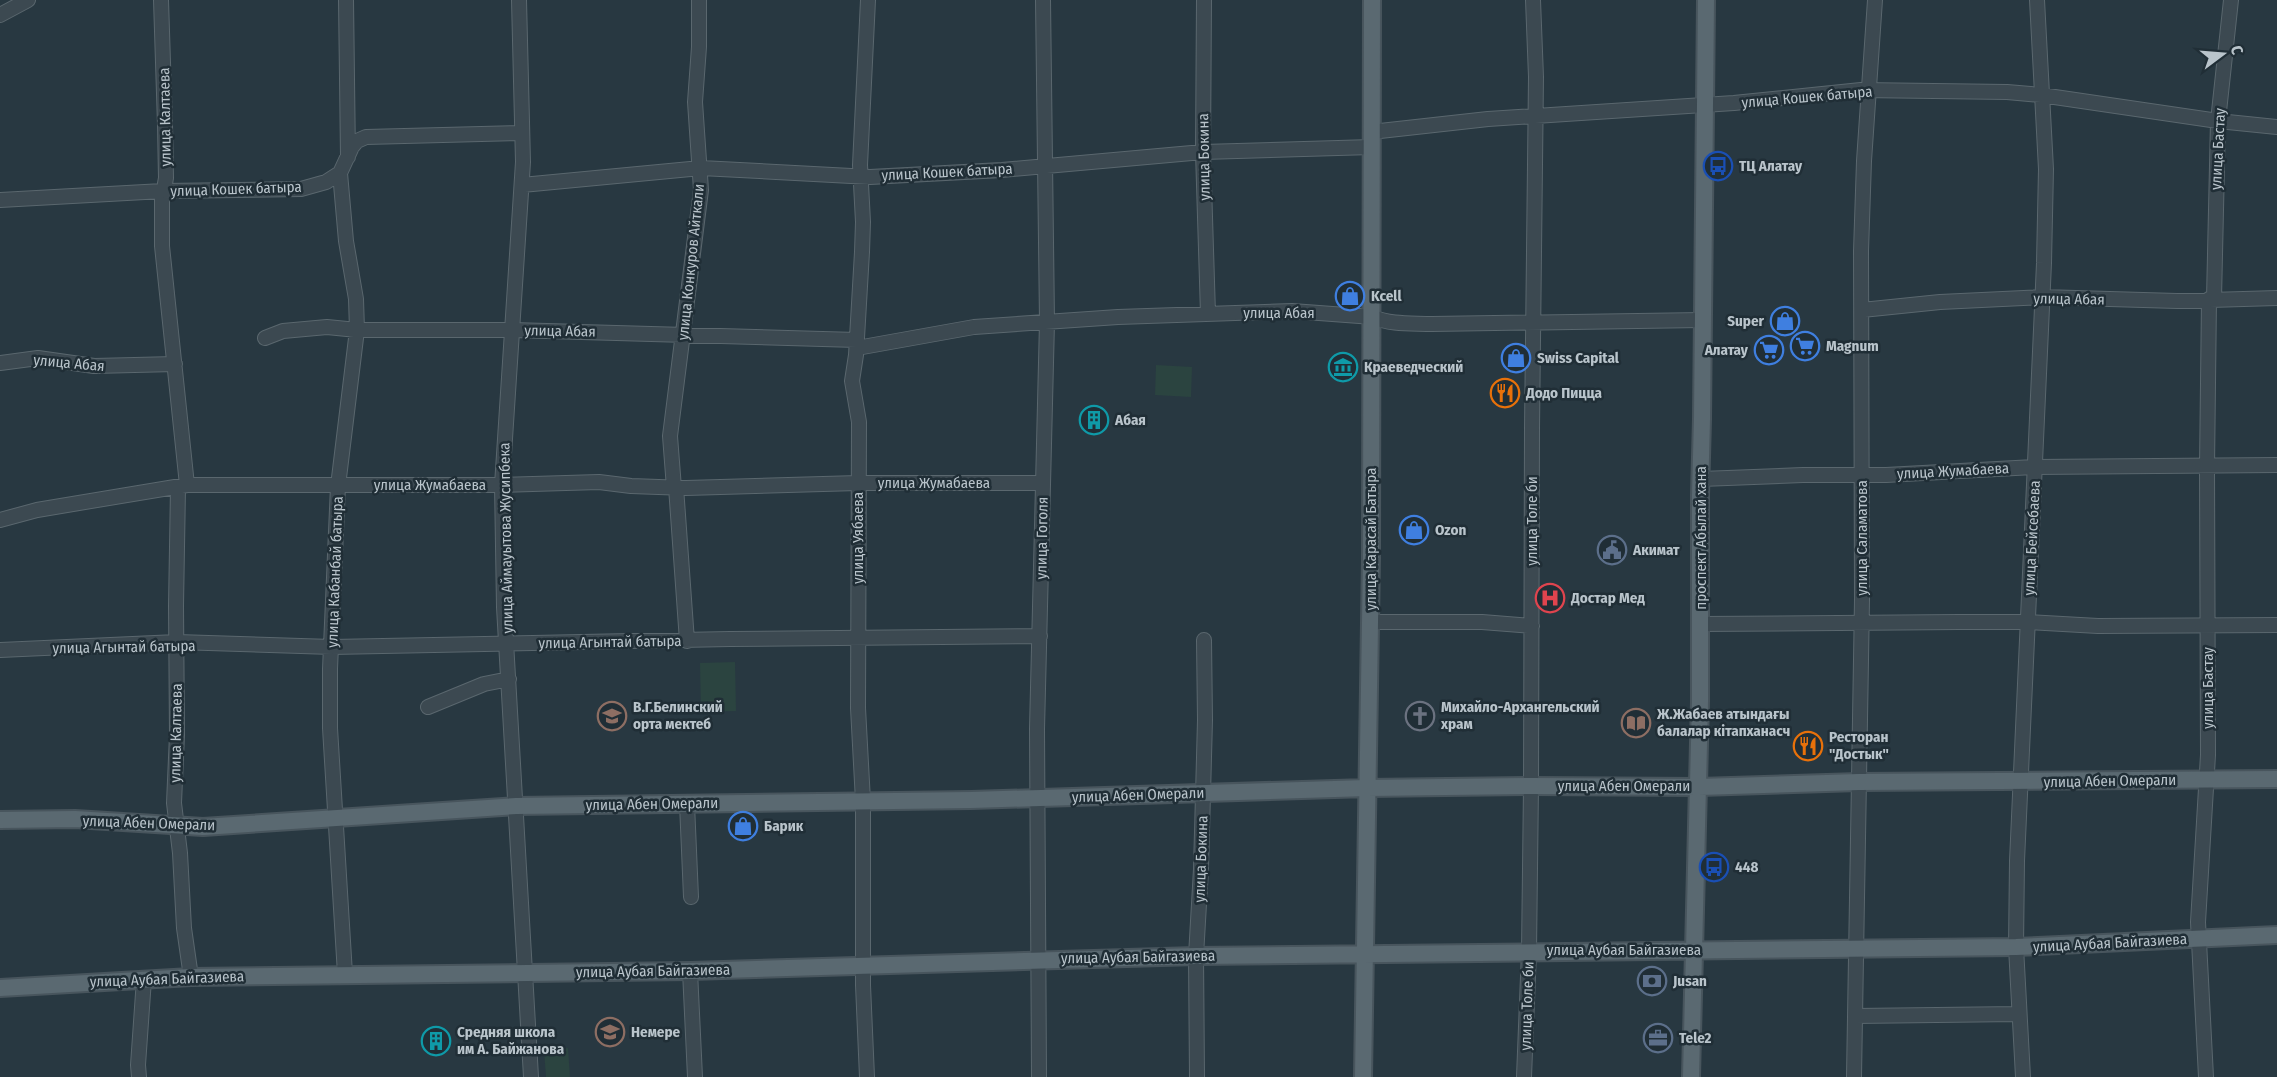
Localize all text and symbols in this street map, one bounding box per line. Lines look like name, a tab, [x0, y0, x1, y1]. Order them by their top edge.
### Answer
north arrow	[2193, 24, 2253, 84]
text: С	[2227, 43, 2247, 57]
street label: улица Калтаева	[155, 67, 175, 167]
street label: улица Кошек батыра	[1741, 82, 1873, 112]
street label: улица Бастау	[2207, 107, 2229, 190]
street label: улица Бокина	[1194, 113, 1214, 201]
bus stop icon: ТЦ Алатау	[1702, 150, 1734, 182]
place label: ТЦ Алатау	[1739, 157, 1803, 175]
street label: улица Кошек батыра	[881, 160, 1013, 184]
street label: улица Кошек батыра	[170, 178, 302, 200]
street label: улица Конкуров Айткали	[674, 183, 708, 341]
shop icon: Kcell	[1334, 280, 1366, 312]
place label: Kcell	[1371, 287, 1402, 305]
street label: улица Абая	[2033, 289, 2105, 309]
street label: улица Абая	[1243, 304, 1315, 322]
shop icon: Super	[1769, 305, 1801, 337]
place label: Super	[1727, 312, 1765, 330]
street label: улица Абая	[524, 321, 596, 341]
supermarket icon: Magnum	[1789, 330, 1821, 362]
supermarket icon: Алатау	[1753, 334, 1785, 366]
place label: Magnum	[1826, 337, 1879, 355]
place label: Алатау	[1704, 341, 1749, 359]
shop icon: Swiss Capital	[1500, 342, 1532, 374]
place label: Swiss Capital	[1537, 349, 1620, 367]
street label: улица Абая	[33, 351, 105, 375]
museum icon: Краеведческий	[1327, 351, 1359, 383]
place label: Краеведческий	[1364, 358, 1463, 376]
restaurant icon: Додо Пицца	[1489, 377, 1521, 409]
place label: Додо Пицца	[1525, 384, 1603, 402]
building icon: Абая	[1078, 404, 1110, 436]
place label: Абая	[1114, 411, 1146, 429]
street label: улица Аймауытова Жусипбека	[495, 442, 517, 634]
street label: улица Жумабаева	[1896, 459, 2010, 483]
street label: проспект Абылай хана	[1692, 466, 1710, 610]
street label: улица Карасай Батыра	[1362, 468, 1380, 610]
street label: улица Жумабаева	[878, 474, 990, 492]
street label: улица Жумабаева	[374, 476, 486, 494]
street label: улица Толе би	[1523, 476, 1541, 566]
street label: улица Саламатова	[1853, 480, 1871, 596]
street label: улица Бейсебаева	[2020, 480, 2044, 596]
street label: улица Уябаева	[849, 492, 867, 584]
street label: улица Кабанбай батыра	[323, 496, 347, 648]
street label: улица Гоголя	[1032, 496, 1052, 580]
shop icon: Ozon	[1398, 514, 1430, 546]
place label: Ozon	[1435, 521, 1466, 539]
public building icon: Акимат	[1596, 534, 1628, 566]
place label: Акимат	[1632, 541, 1680, 559]
hospital icon: Достар Мед	[1534, 582, 1566, 614]
place label: Достар Мед	[1570, 589, 1645, 607]
street label: улица Агынтай батыра	[538, 632, 682, 652]
street label: улица Агынтай батыра	[52, 637, 196, 657]
street label: улица Бастау	[2199, 647, 2217, 729]
street label: улица Калтаева	[166, 683, 186, 783]
place label: В.Г.Белинский орта мектеб	[633, 698, 723, 733]
place label: Михайло-Архангельский храм	[1440, 698, 1600, 733]
school or university icon: В.Г.Белинский орта мектеб	[596, 700, 628, 732]
church icon: Михайло-Архангельский храм	[1404, 700, 1436, 732]
place label: Ж.Жабаев атындағы балалар кітапханасч	[1656, 705, 1790, 740]
library icon: Ж.Жабаев атындағы балалар кітапханасч	[1620, 707, 1652, 739]
place label: Ресторан "Достык"	[1829, 728, 1889, 763]
restaurant icon: Ресторан "Достык"	[1792, 730, 1824, 762]
street label: улица Абен Омерали	[2044, 771, 2176, 791]
street label: улица Абен Омерали	[1558, 777, 1690, 795]
street label: улица Абен Омерали	[1071, 784, 1205, 806]
street label: улица Абен Омерали	[586, 794, 718, 814]
shop icon: Барик	[727, 810, 759, 842]
street label: улица Абен Омерали	[82, 812, 216, 834]
street label: улица Бокина	[1190, 815, 1212, 903]
place label: Барик	[764, 817, 804, 835]
bus stop icon: 448	[1698, 851, 1730, 883]
place label: 448	[1735, 858, 1758, 876]
street label: улица Аубая Байгазиева	[2032, 930, 2188, 956]
street label: улица Аубая Байгазиева	[1547, 941, 1701, 959]
street label: улица Аубая Байгазиева	[1061, 947, 1215, 967]
street label: улица Аубая Байгазиева	[576, 961, 730, 981]
street label: улица Толе би	[1516, 961, 1538, 1051]
bank icon: Jusan	[1636, 965, 1668, 997]
street label: улица Аубая Байгазиева	[90, 967, 244, 991]
place label: Jusan	[1672, 972, 1707, 990]
school or university icon: Немере	[594, 1016, 626, 1048]
office icon: Tele2	[1642, 1022, 1674, 1054]
place label: Средняя школа им А. Байжанова	[457, 1023, 565, 1058]
place label: Немере	[631, 1023, 681, 1041]
building icon: Средняя школа им А. Байжанова	[420, 1025, 452, 1057]
place label: Tele2	[1679, 1029, 1711, 1047]

